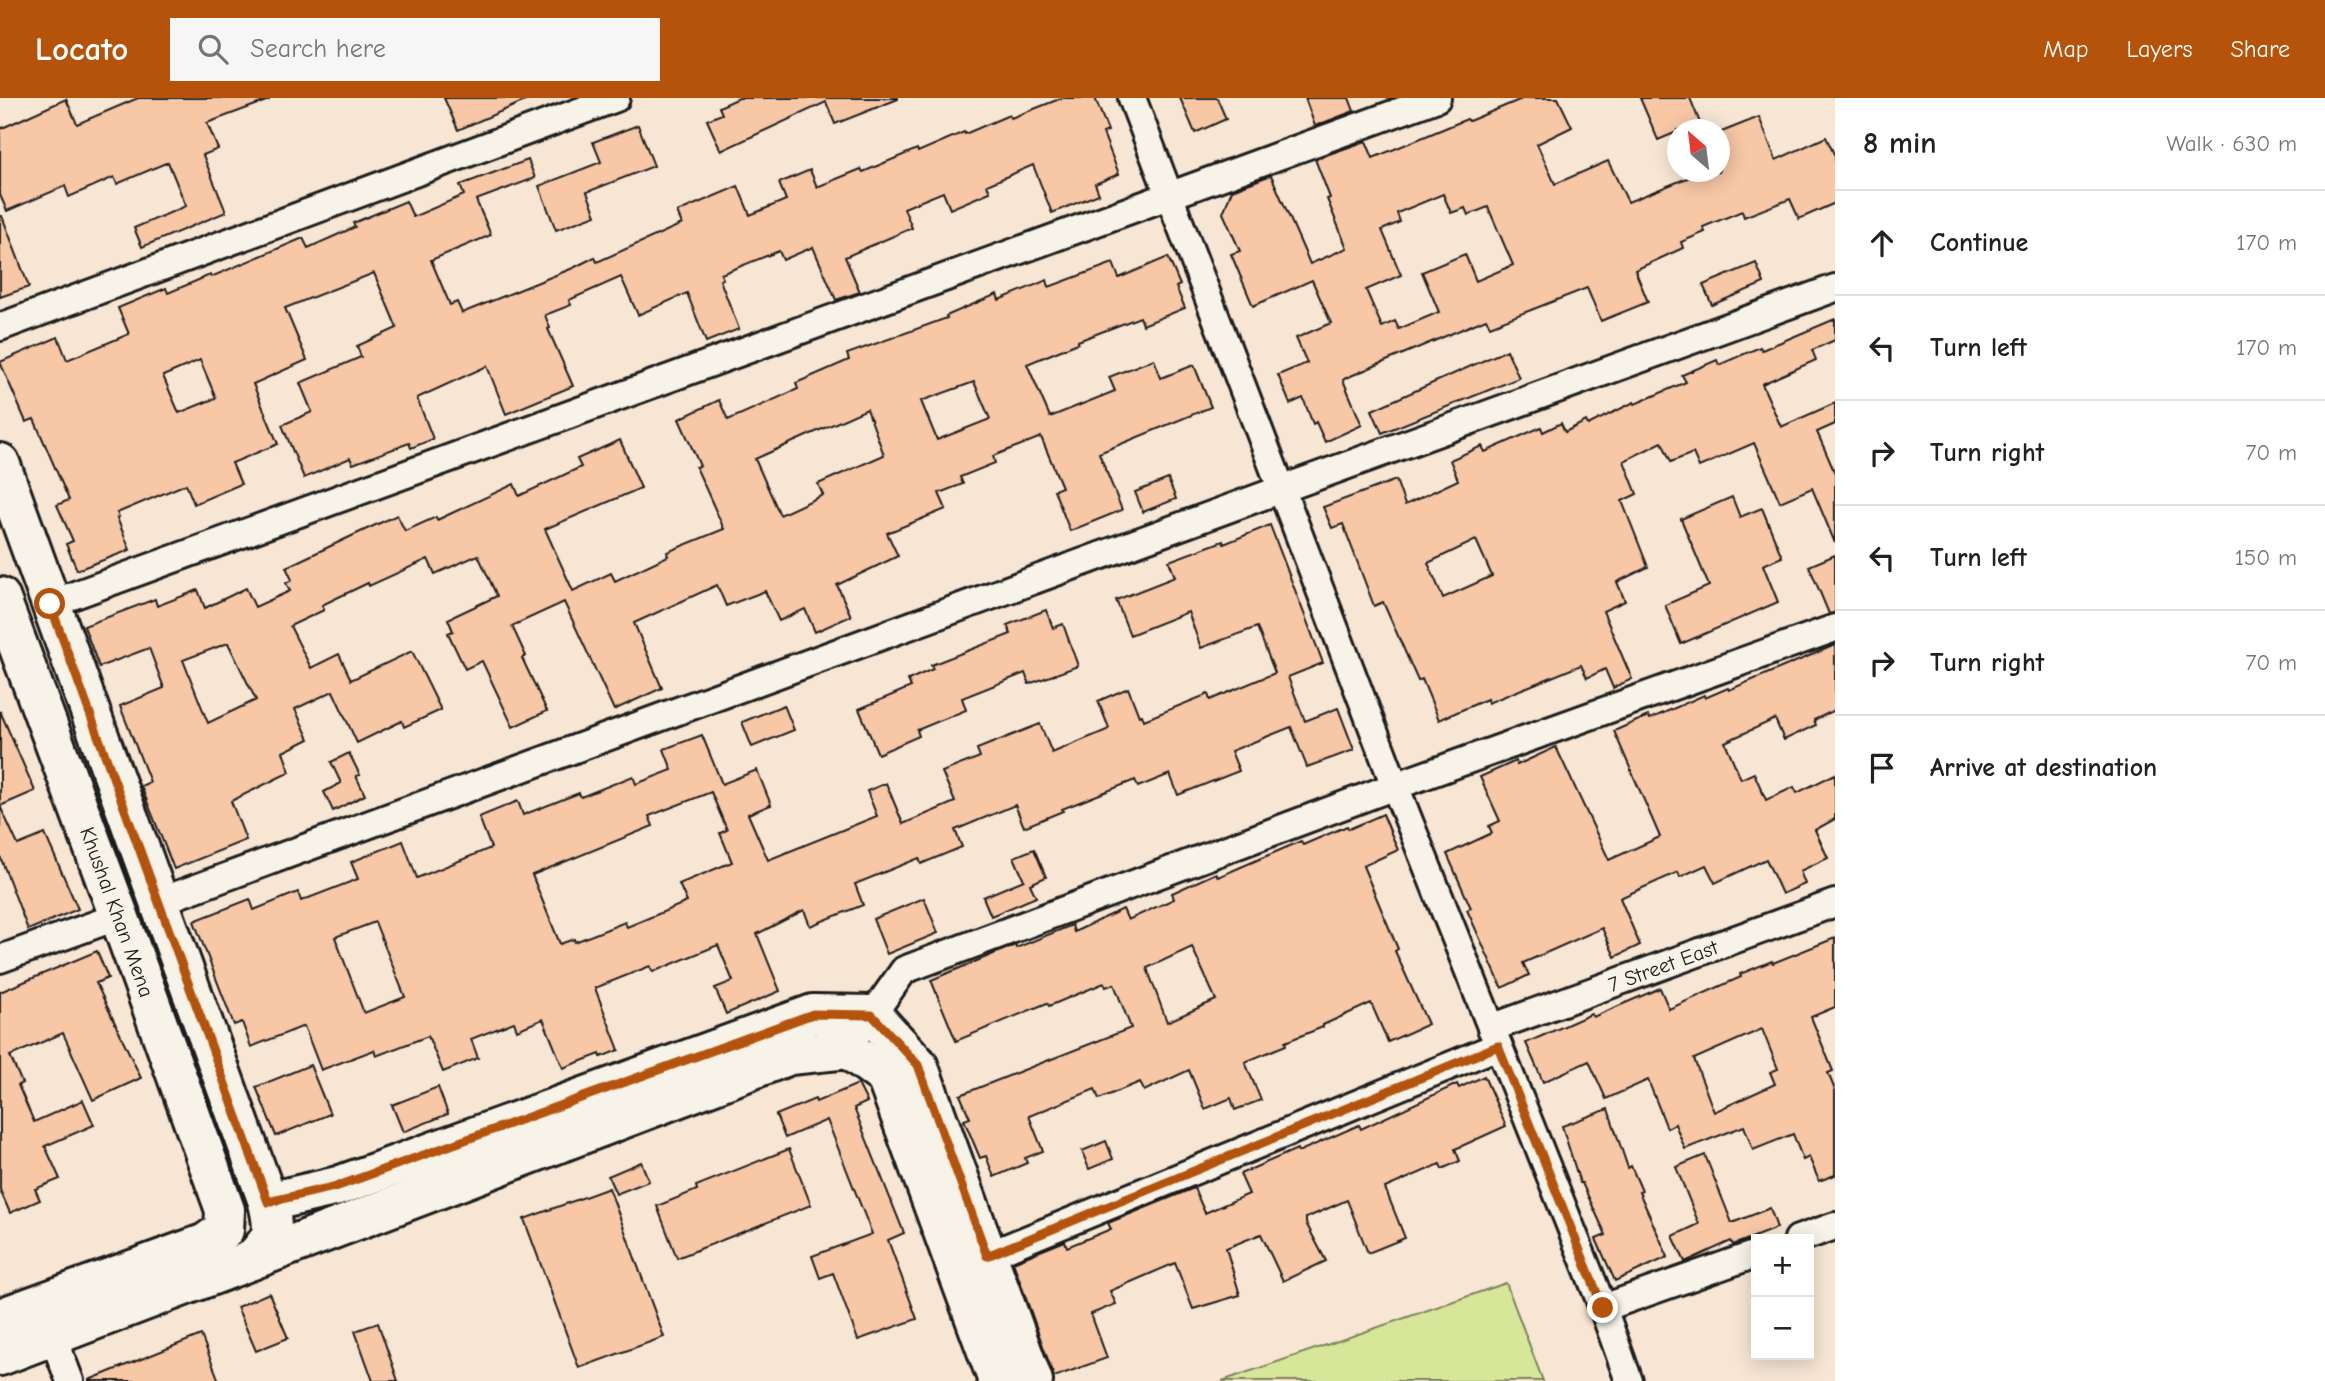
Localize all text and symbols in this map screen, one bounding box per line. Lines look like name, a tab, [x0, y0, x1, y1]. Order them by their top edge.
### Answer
search box	[170, 18, 660, 81]
text: Locato	[35, 30, 128, 68]
icon: search	[194, 30, 232, 68]
text: Search here	[250, 34, 386, 64]
text: Map	[2043, 35, 2089, 63]
text: Layers	[2127, 35, 2192, 63]
text: Share	[2230, 35, 2290, 63]
north arrow	[1667, 119, 1730, 182]
text: 8 min	[1863, 126, 1937, 161]
text: Walk · 630 m	[2166, 130, 2297, 157]
icon: ahead	[1863, 224, 1901, 262]
text: Continue	[1930, 228, 2028, 258]
text: 170 m	[2236, 229, 2297, 256]
icon: left	[1863, 329, 1901, 367]
text: Turn left	[1930, 333, 2027, 363]
text: 170 m	[2236, 334, 2297, 361]
icon: right	[1863, 434, 1901, 472]
text: Turn right	[1930, 438, 2044, 468]
text: 70 m	[2245, 439, 2297, 466]
icon: left	[1863, 539, 1901, 577]
text: Turn left	[1930, 543, 2027, 573]
text: 150 m	[2235, 544, 2297, 571]
route start	[34, 588, 65, 619]
icon: right	[1863, 644, 1901, 682]
text: Turn right	[1930, 648, 2044, 678]
text: 70 m	[2245, 649, 2297, 676]
icon: arrive	[1863, 749, 1901, 787]
text: Arrive at destination	[1930, 753, 2157, 783]
street label: Khushal Khan Mena	[75, 824, 159, 1000]
street label: 7 Street East	[1605, 935, 1722, 997]
map controls	[1751, 1234, 1814, 1360]
button: +	[1751, 1234, 1814, 1297]
route end	[1587, 1292, 1618, 1323]
button: −	[1751, 1297, 1814, 1360]

